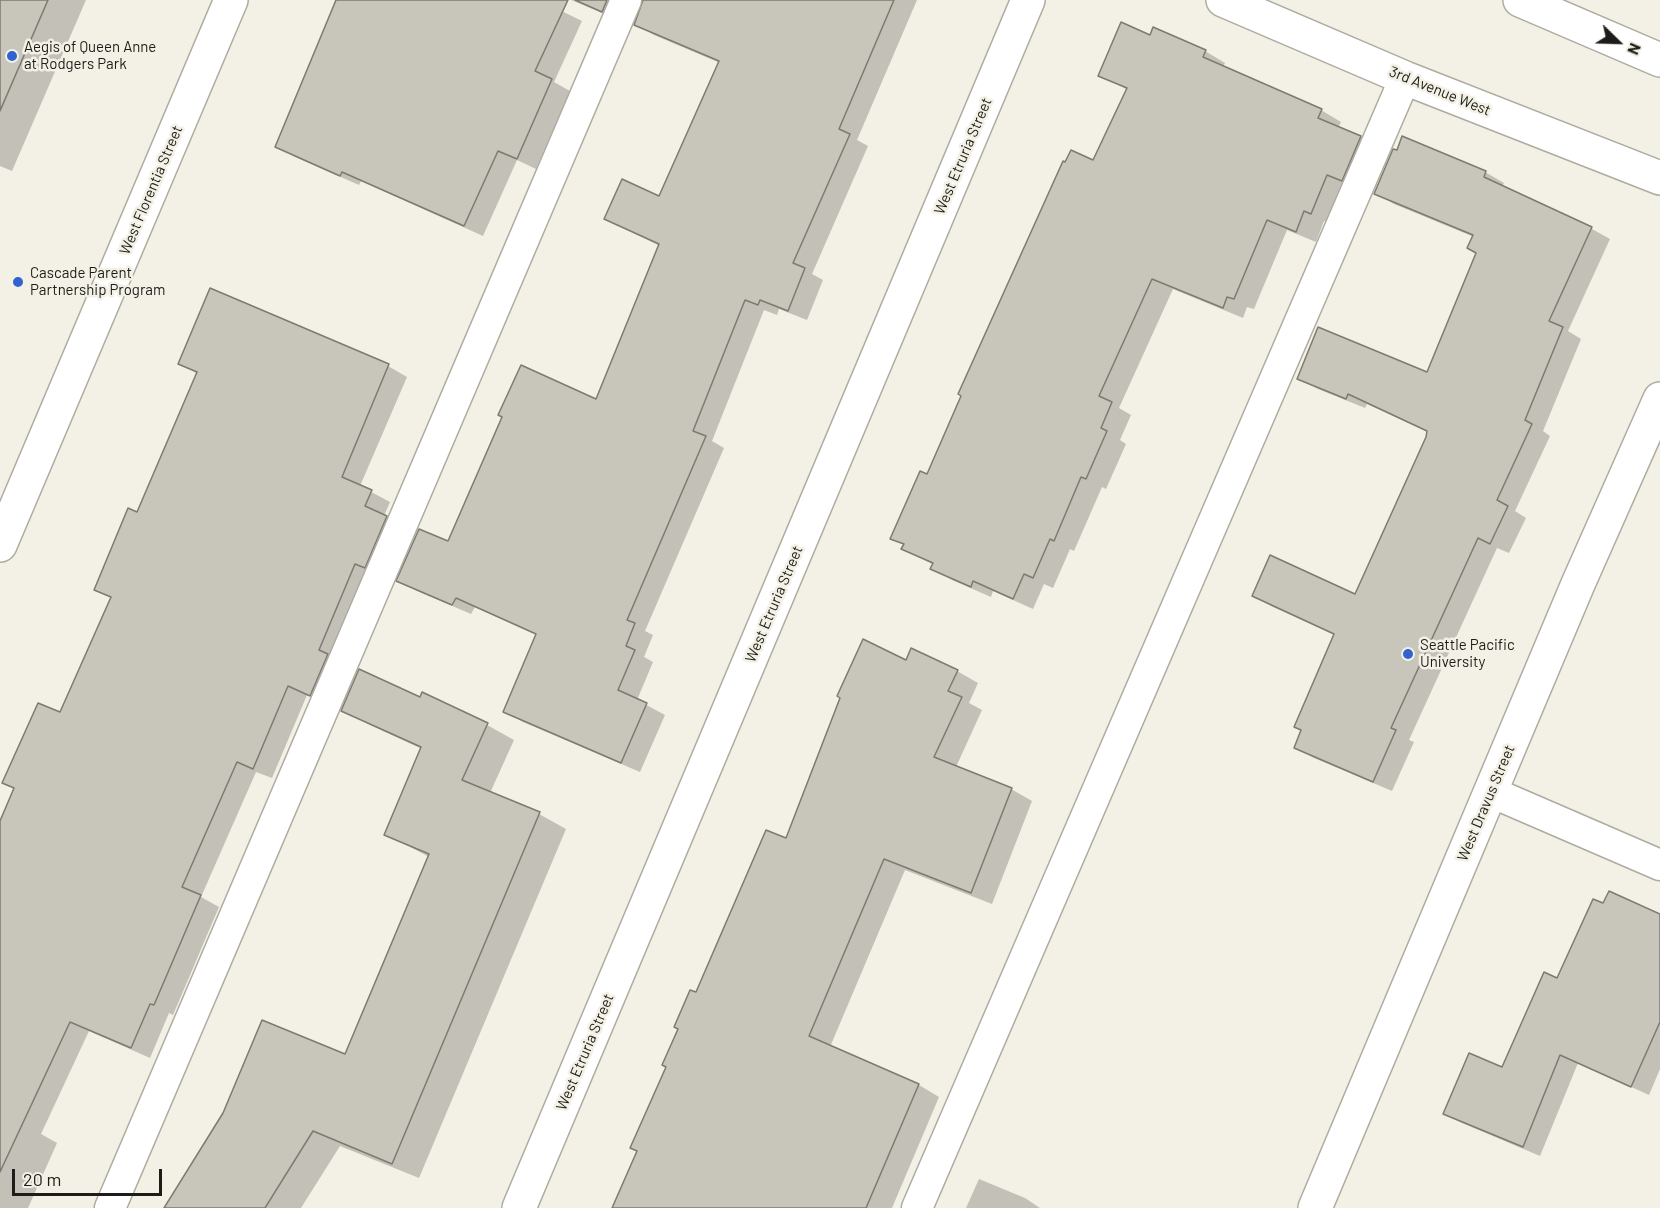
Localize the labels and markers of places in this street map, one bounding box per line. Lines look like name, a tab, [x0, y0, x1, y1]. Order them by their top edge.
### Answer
place label: Aegis of Queen Anne at Rodgers Park	[24, 38, 156, 73]
marker: Aegis of Queen Anne at Rodgers Park	[5, 49, 19, 63]
place label: Cascade Parent Partnership Program	[30, 264, 165, 299]
marker: Cascade Parent Partnership Program	[11, 275, 25, 289]
place label: Seattle Pacific University	[1420, 636, 1515, 671]
marker: Seattle Pacific University	[1401, 647, 1415, 661]

